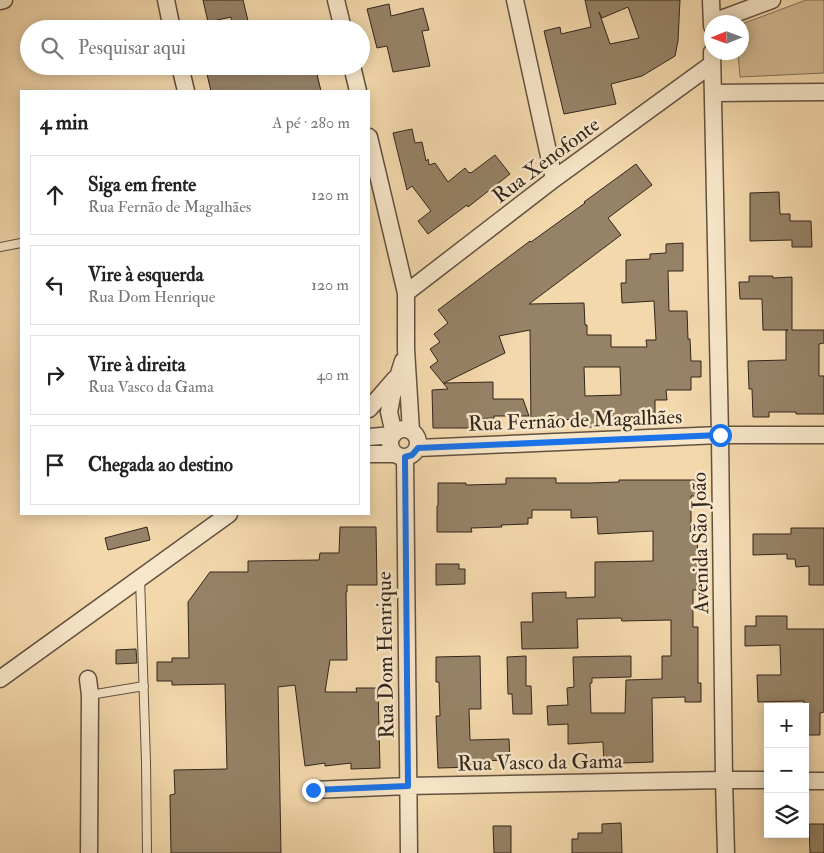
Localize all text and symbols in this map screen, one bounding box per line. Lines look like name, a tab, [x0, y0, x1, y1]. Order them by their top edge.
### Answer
north arrow	[704, 15, 749, 60]
search box	[20, 20, 370, 75]
icon: search	[38, 34, 66, 62]
text: Pesquisar aqui	[78, 36, 186, 60]
text: 4 min	[40, 109, 88, 136]
street label: Rua Xenofonte	[487, 111, 605, 210]
text: A pé · 280 m	[272, 113, 350, 133]
text: Siga em frente	[88, 173, 196, 197]
icon: ahead	[41, 181, 69, 209]
text: 120 m	[311, 185, 349, 205]
text: Rua Fernão de Magalhães	[88, 197, 251, 217]
text: Vire à esquerda	[88, 263, 203, 287]
icon: left	[41, 271, 69, 299]
text: 120 m	[311, 275, 349, 295]
text: Rua Dom Henrique	[88, 287, 215, 307]
text: Vire à direita	[88, 353, 185, 377]
icon: right	[41, 361, 69, 389]
text: 40 m	[316, 365, 349, 385]
text: Rua Vasco da Gama	[88, 377, 214, 397]
street label: Rua Fernão de Magalhães	[467, 403, 683, 438]
route start	[709, 424, 732, 447]
icon: arrive	[41, 451, 69, 479]
text: Chegada ao destino	[88, 453, 233, 477]
street label: Avenida São João	[686, 472, 715, 615]
street label: Rua Dom Henrique	[371, 571, 400, 739]
map controls	[764, 703, 809, 838]
button: +	[764, 703, 809, 748]
street label: Rua Vasco da Gama	[457, 748, 623, 777]
button: −	[764, 748, 809, 793]
route end	[302, 779, 325, 802]
button: layers	[764, 793, 809, 838]

